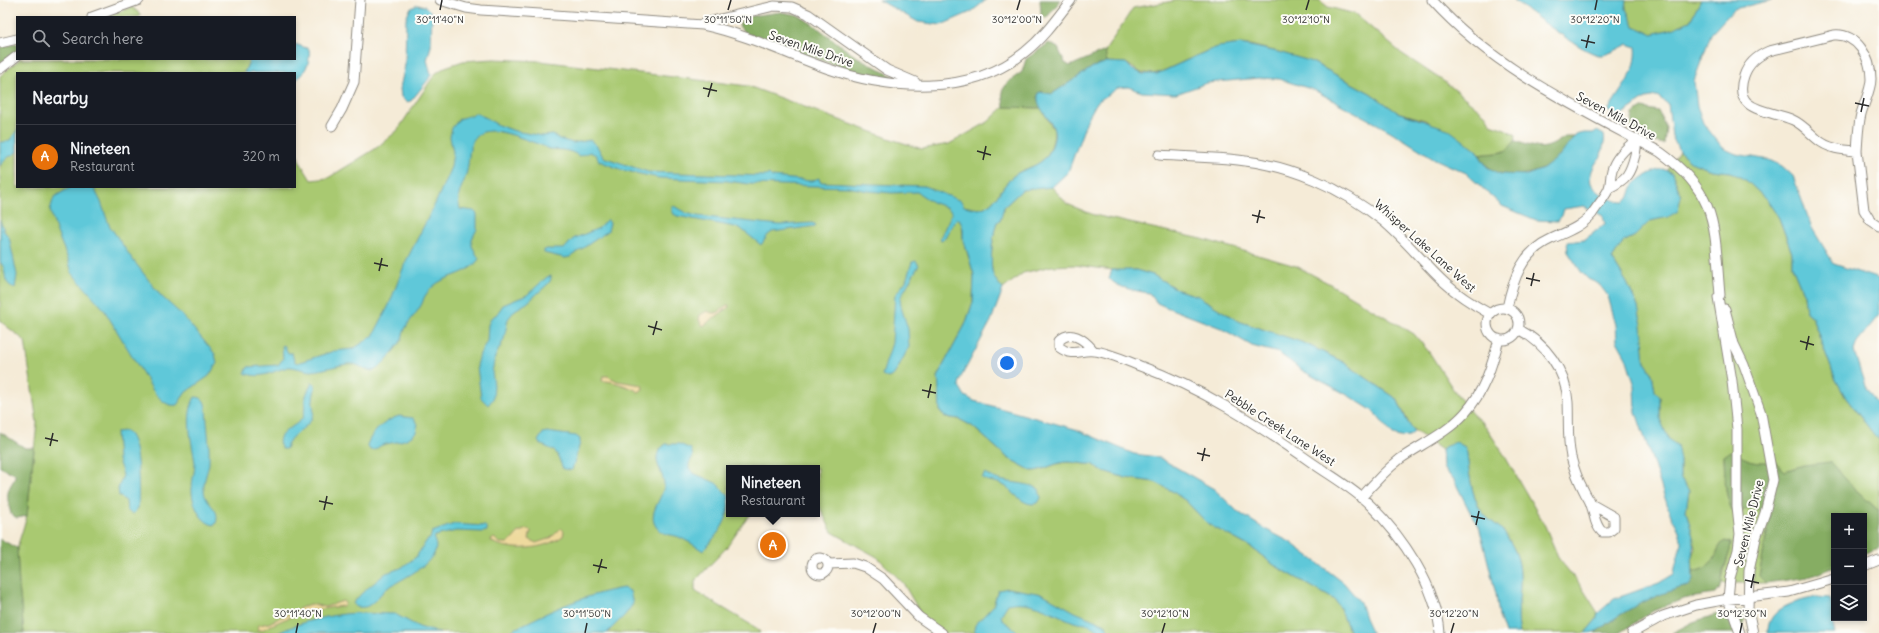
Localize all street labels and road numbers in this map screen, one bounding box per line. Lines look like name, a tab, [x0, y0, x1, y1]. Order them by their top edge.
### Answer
street label: Seven Mile Drive	[767, 27, 855, 70]
street label: Seven Mile Drive	[1574, 88, 1659, 143]
street label: Whisper Lake Lane West	[1371, 196, 1479, 295]
street label: Pebble Creek Lane West	[1222, 386, 1338, 469]
street label: Seven Mile Drive	[1731, 478, 1766, 567]

